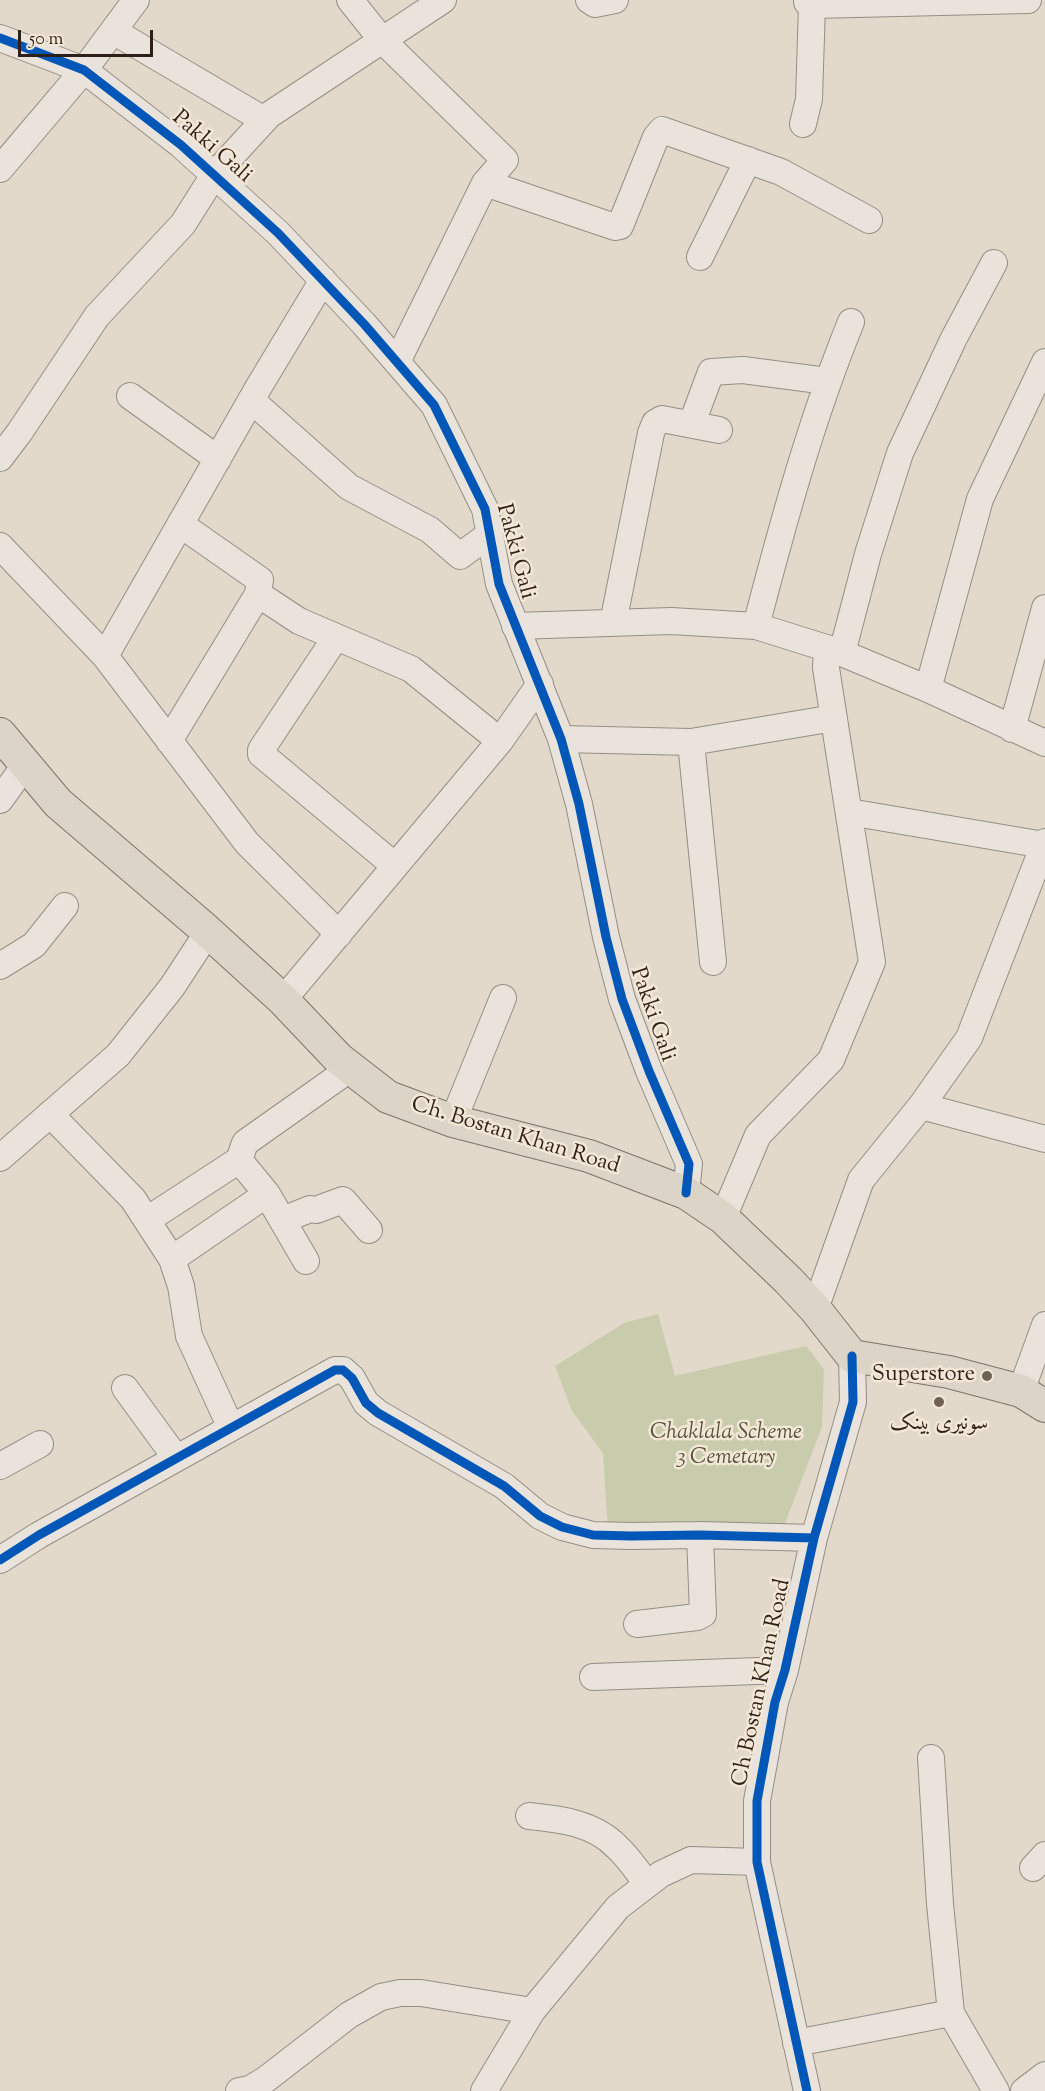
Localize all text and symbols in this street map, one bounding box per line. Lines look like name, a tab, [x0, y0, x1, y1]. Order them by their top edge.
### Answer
scale bar	[21, 18, 156, 56]
text: 50 m	[29, 27, 63, 53]
street label: Pakki Gali	[165, 106, 257, 190]
street label: Pakki Gali	[489, 501, 539, 603]
street label: Pakki Gali	[623, 965, 679, 1065]
street label: Ch. Bostan Khan Road	[407, 1093, 623, 1181]
place label: Superstore	[872, 1363, 975, 1389]
marker: Superstore	[980, 1369, 994, 1383]
marker: سونیری بینک	[932, 1395, 946, 1409]
place label: سونیری بینک	[890, 1412, 988, 1438]
park label: Chaklala Scheme 3 Cemetary	[650, 1421, 802, 1472]
street label: Ch Bostan Khan Road	[728, 1577, 798, 1789]

